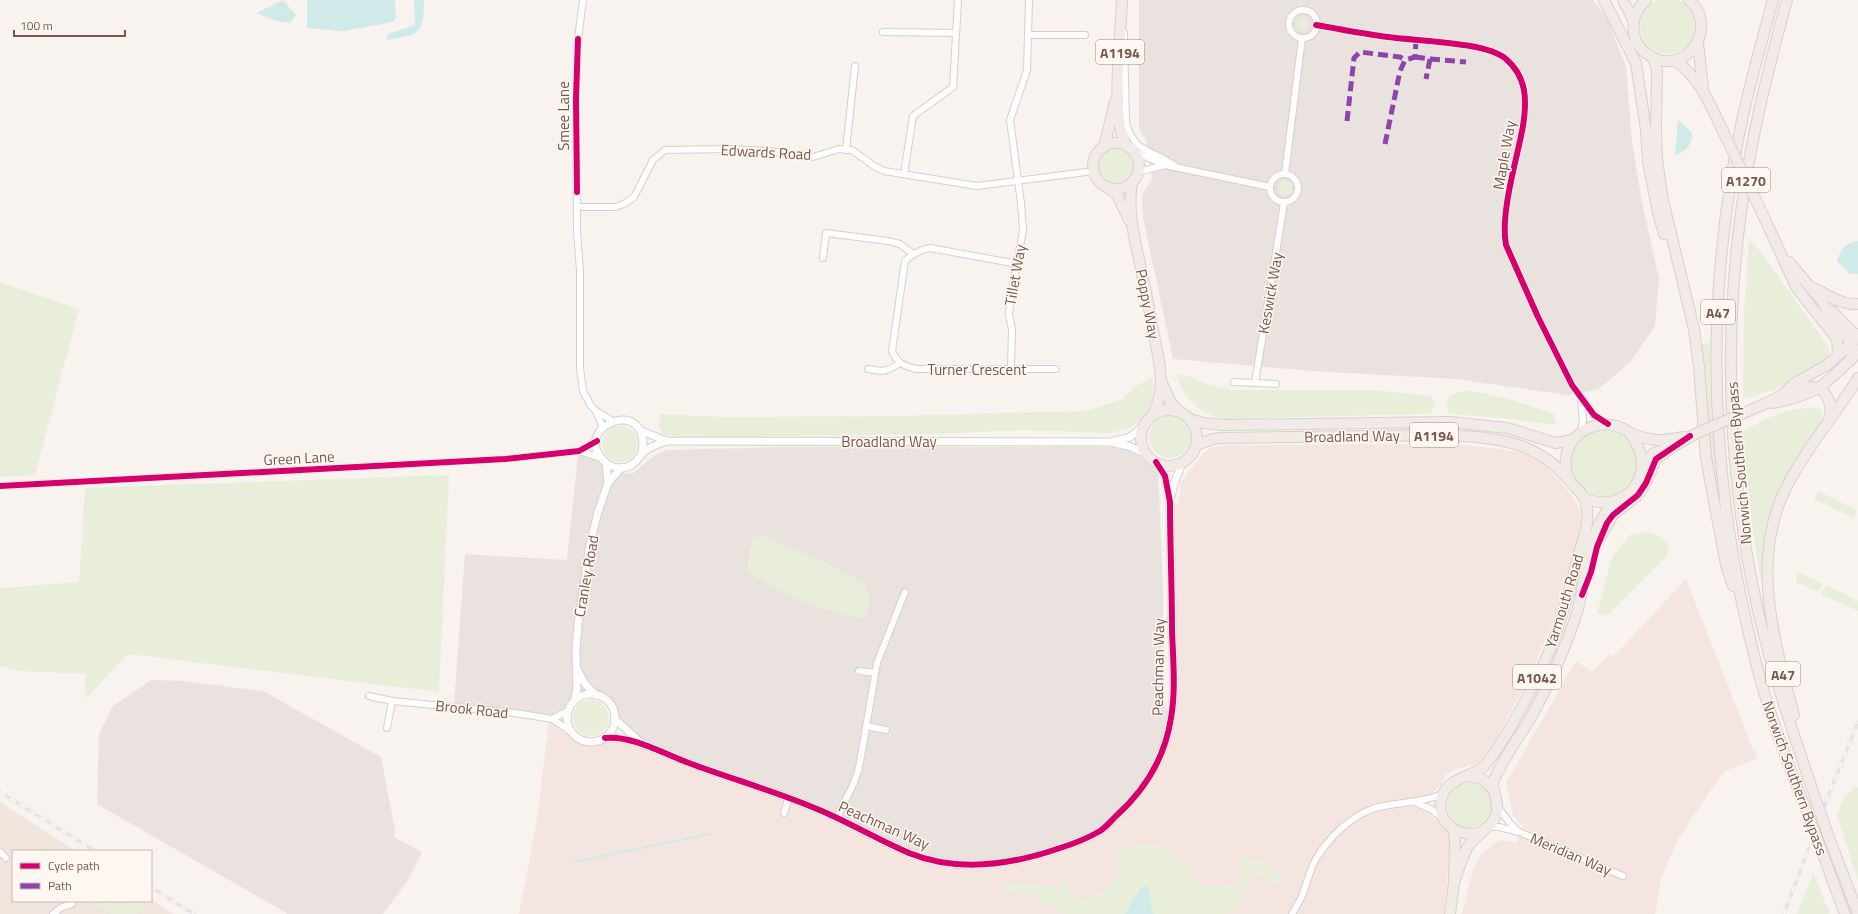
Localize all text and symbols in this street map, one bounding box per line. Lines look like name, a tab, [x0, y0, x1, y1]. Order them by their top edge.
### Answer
scale bar	[14, 12, 125, 38]
text: 100 m	[20, 16, 53, 35]
road number: A1194	[1096, 40, 1144, 64]
street label: Smee Lane	[552, 81, 575, 151]
street label: Maple Way	[1487, 118, 1521, 192]
street label: Edwards Road	[720, 138, 812, 166]
road number: A1270	[1722, 168, 1770, 192]
street label: Tillet Way	[998, 242, 1032, 308]
street label: Keswick Way	[1252, 250, 1288, 336]
street label: Poppy Way	[1130, 267, 1166, 341]
road number: A47	[1701, 300, 1735, 324]
street label: Turner Crescent	[928, 358, 1027, 381]
street label: Norwich Southern Bypass	[1720, 381, 1758, 545]
road number: A1194	[1410, 423, 1458, 447]
street label: Broadland Way	[1304, 424, 1400, 448]
street label: Broadland Way	[841, 430, 937, 453]
street label: Green Lane	[263, 445, 335, 471]
street label: Cranley Road	[567, 533, 605, 619]
street label: Yarmouth Road	[1539, 551, 1589, 651]
street label: Peachman Way	[1146, 618, 1170, 716]
road number: A47	[1766, 662, 1800, 686]
road number: A1042	[1513, 665, 1561, 689]
street label: Brook Road	[434, 694, 510, 724]
street label: Norwich Southern Bypass	[1756, 697, 1834, 859]
street label: Peachman Way	[835, 795, 933, 855]
street label: Meridian Way	[1527, 827, 1615, 881]
legend	[12, 850, 152, 902]
text: Cycle path	[48, 856, 100, 875]
text: Path	[48, 876, 72, 895]

